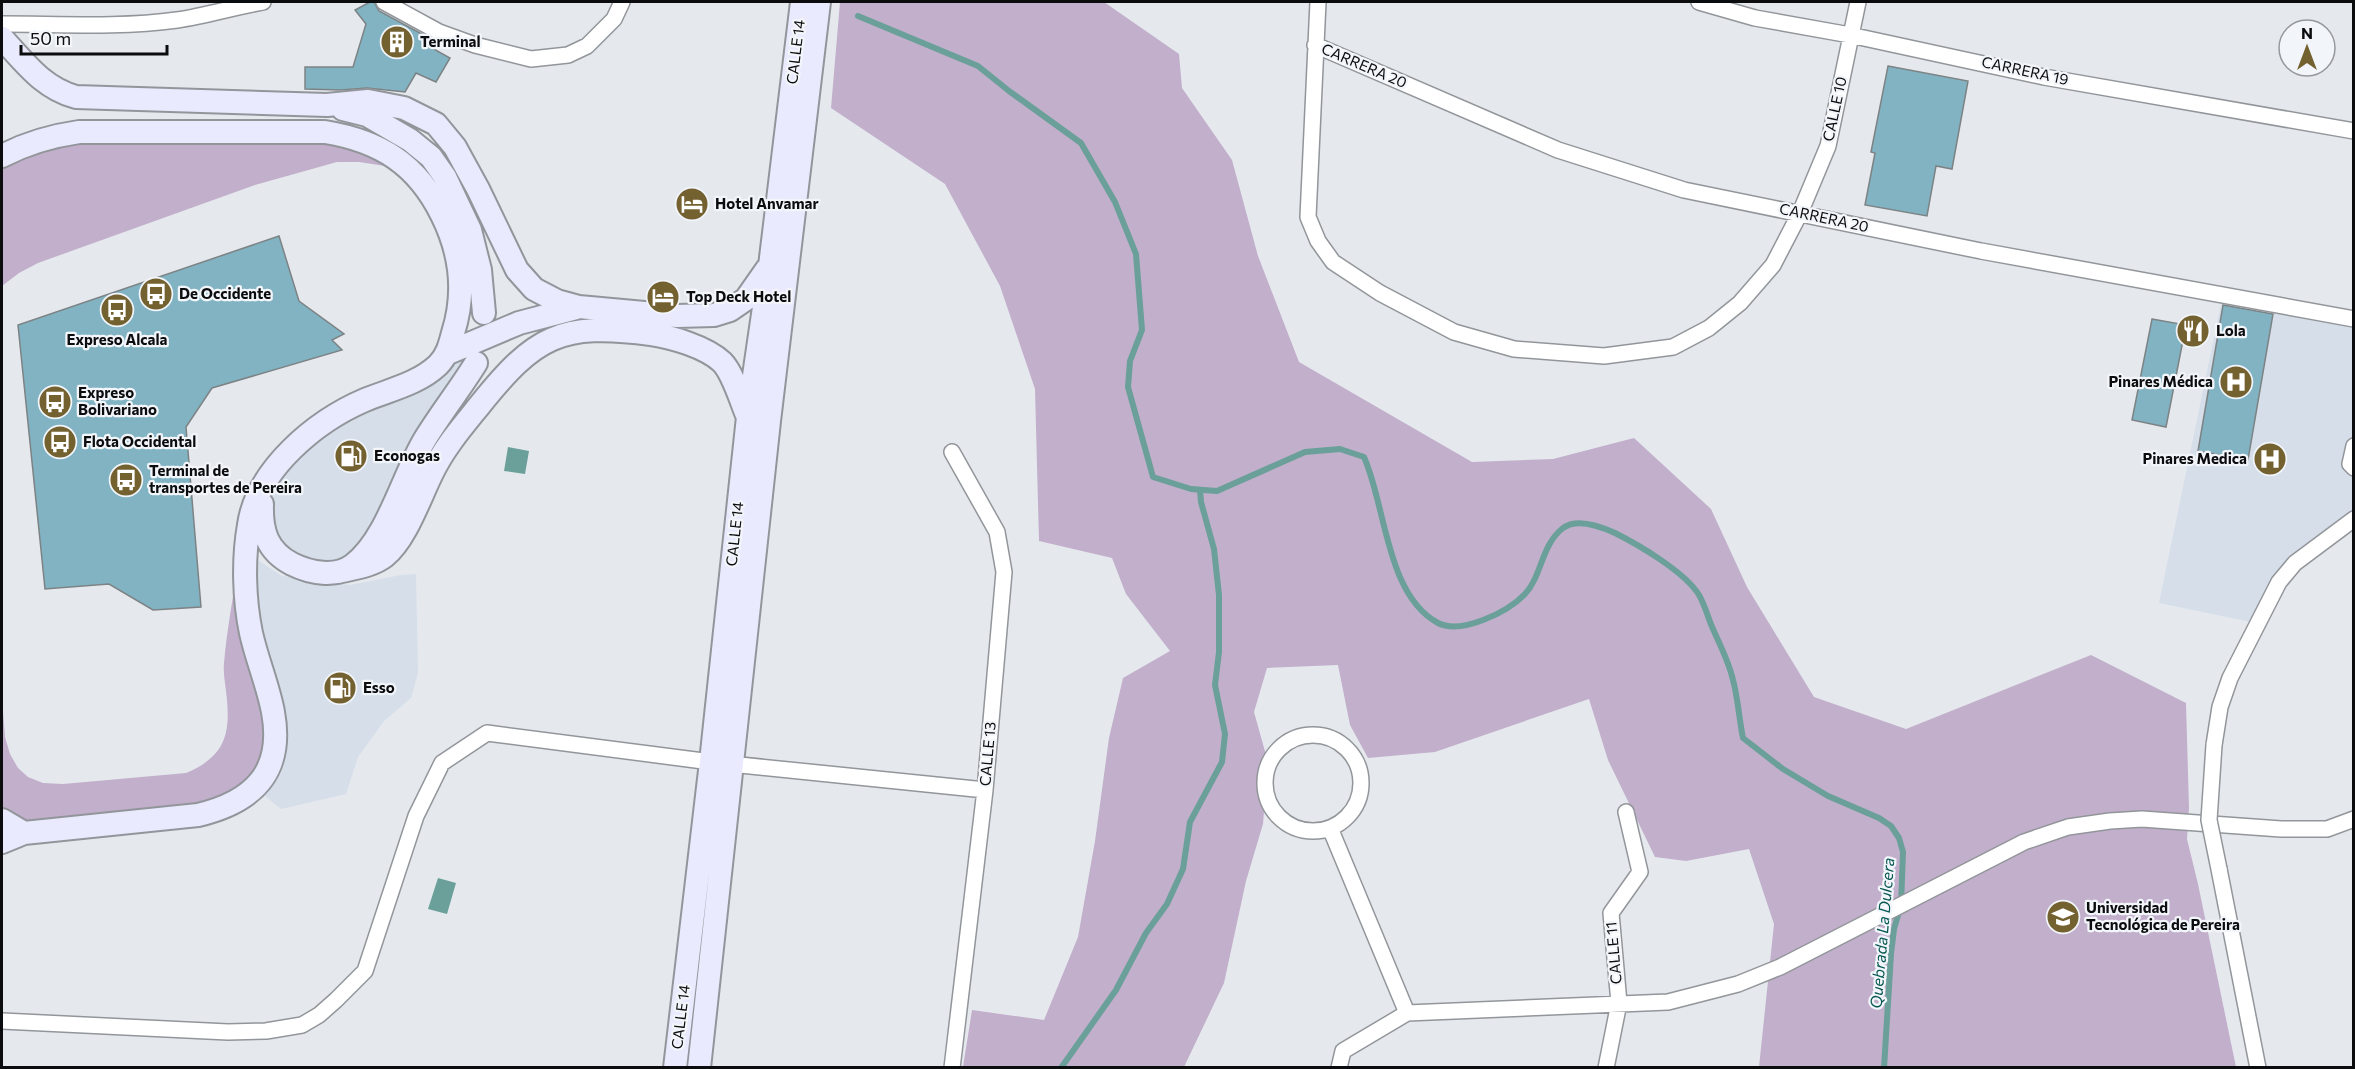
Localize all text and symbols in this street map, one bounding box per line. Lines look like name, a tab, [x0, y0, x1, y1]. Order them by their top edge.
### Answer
scale bar	[21, 18, 166, 56]
north arrow	[2277, 18, 2337, 78]
street label: CALLE 14	[782, 19, 808, 85]
text: N	[2301, 23, 2313, 42]
building icon: Terminal	[379, 24, 415, 60]
text: 50 m	[30, 27, 71, 49]
place label: Terminal	[420, 32, 481, 50]
street label: CARRERA 20	[1319, 39, 1410, 91]
street label: CARRERA 19	[1980, 52, 2070, 88]
street label: CALLE 10	[1818, 75, 1850, 143]
hotel icon: Hotel Anvamar	[674, 186, 710, 222]
place label: Hotel Anvamar	[715, 194, 819, 212]
street label: CARRERA 20	[1778, 199, 1871, 235]
bus stop icon: De Occidente	[138, 276, 174, 312]
hotel icon: Top Deck Hotel	[645, 279, 681, 315]
place label: De Occidente	[179, 284, 271, 302]
place label: Top Deck Hotel	[686, 287, 791, 305]
bus stop icon: Expreso Alcala	[99, 292, 135, 328]
restaurant icon: Lola	[2175, 313, 2211, 349]
place label: Lola	[2216, 321, 2246, 339]
place label: Expreso Alcala	[66, 330, 168, 348]
hospital icon: Pinares Médica	[2218, 364, 2254, 400]
place label: Pinares Médica	[2108, 372, 2213, 390]
place label: Expreso Bolivariano	[78, 383, 157, 418]
bus stop icon: Expreso Bolivariano	[37, 384, 73, 420]
bus stop icon: Flota Occidental	[42, 424, 78, 460]
place label: Flota Occidental	[83, 432, 196, 450]
fuel station icon: Econogas	[333, 438, 369, 474]
hospital icon: Pinares Medica	[2252, 441, 2288, 477]
place label: Econogas	[374, 446, 440, 464]
place label: Pinares Medica	[2142, 449, 2247, 467]
place label: Terminal de transportes de Pereira	[149, 461, 302, 496]
bus stop icon: Terminal de transportes de Pereira	[108, 462, 144, 498]
street label: CALLE 14	[722, 501, 746, 567]
fuel station icon: Esso	[322, 670, 358, 706]
place label: Esso	[363, 678, 395, 696]
street label: CALLE 13	[975, 721, 999, 787]
water label: Quebrada La Dulcera	[1865, 857, 1898, 1009]
place label: Universidad Tecnológica de Pereira	[2086, 898, 2240, 933]
school or university icon: Universidad Tecnológica de Pereira	[2045, 899, 2081, 935]
street label: CALLE 11	[1601, 921, 1625, 985]
street label: CALLE 14	[667, 984, 693, 1050]

